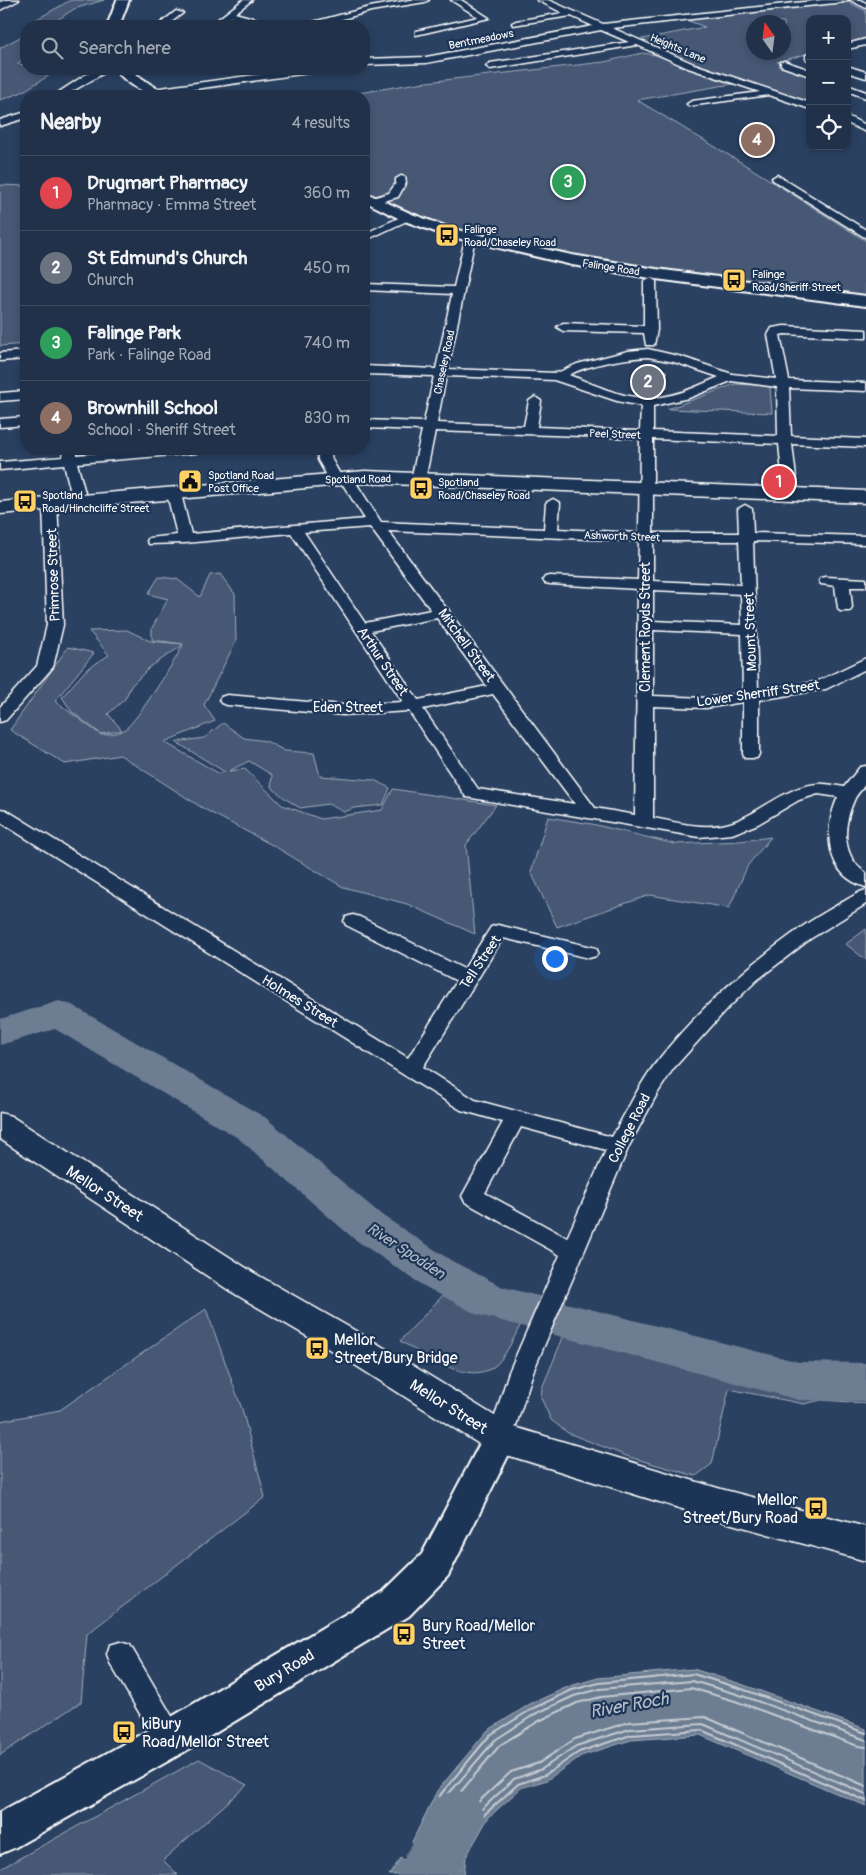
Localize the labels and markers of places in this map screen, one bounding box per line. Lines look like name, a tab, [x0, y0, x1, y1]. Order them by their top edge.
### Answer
pin: 4	[741, 121, 773, 159]
pin: 3	[552, 163, 584, 201]
bus stop icon: Falinge Road/Chaseley Road	[434, 222, 460, 248]
place label: Falinge Road/Chaseley Road	[464, 223, 556, 249]
bus stop icon: Falinge Road/Sheriff Street	[721, 267, 747, 293]
place label: Falinge Road/Sheriff Street	[752, 268, 842, 294]
pin: 2	[632, 363, 664, 401]
pin: 1	[763, 463, 795, 501]
public building icon: Spotland Road Post Office	[177, 468, 203, 494]
place label: Spotland Road Post Office	[208, 469, 274, 495]
bus stop icon: Spotland Road/Chaseley Road	[408, 475, 434, 501]
place label: Spotland Road/Chaseley Road	[438, 476, 530, 502]
bus stop icon: Spotland Road/Hinchcliffe Street	[12, 488, 38, 514]
place label: Spotland Road/Hinchcliffe Street	[42, 489, 150, 515]
place label: Mellor Street/Bury Bridge	[334, 1330, 458, 1368]
bus stop icon: Mellor Street/Bury Bridge	[304, 1335, 330, 1361]
place label: Mellor Street/Bury Road	[683, 1490, 798, 1528]
bus stop icon: Mellor Street/Bury Road	[803, 1495, 829, 1521]
place label: Bury Road/Mellor Street	[422, 1616, 536, 1654]
bus stop icon: Bury Road/Mellor Street	[391, 1621, 417, 1647]
place label: kiBury Road/Mellor Street	[142, 1714, 270, 1752]
bus stop icon: kiBury Road/Mellor Street	[111, 1719, 137, 1745]

